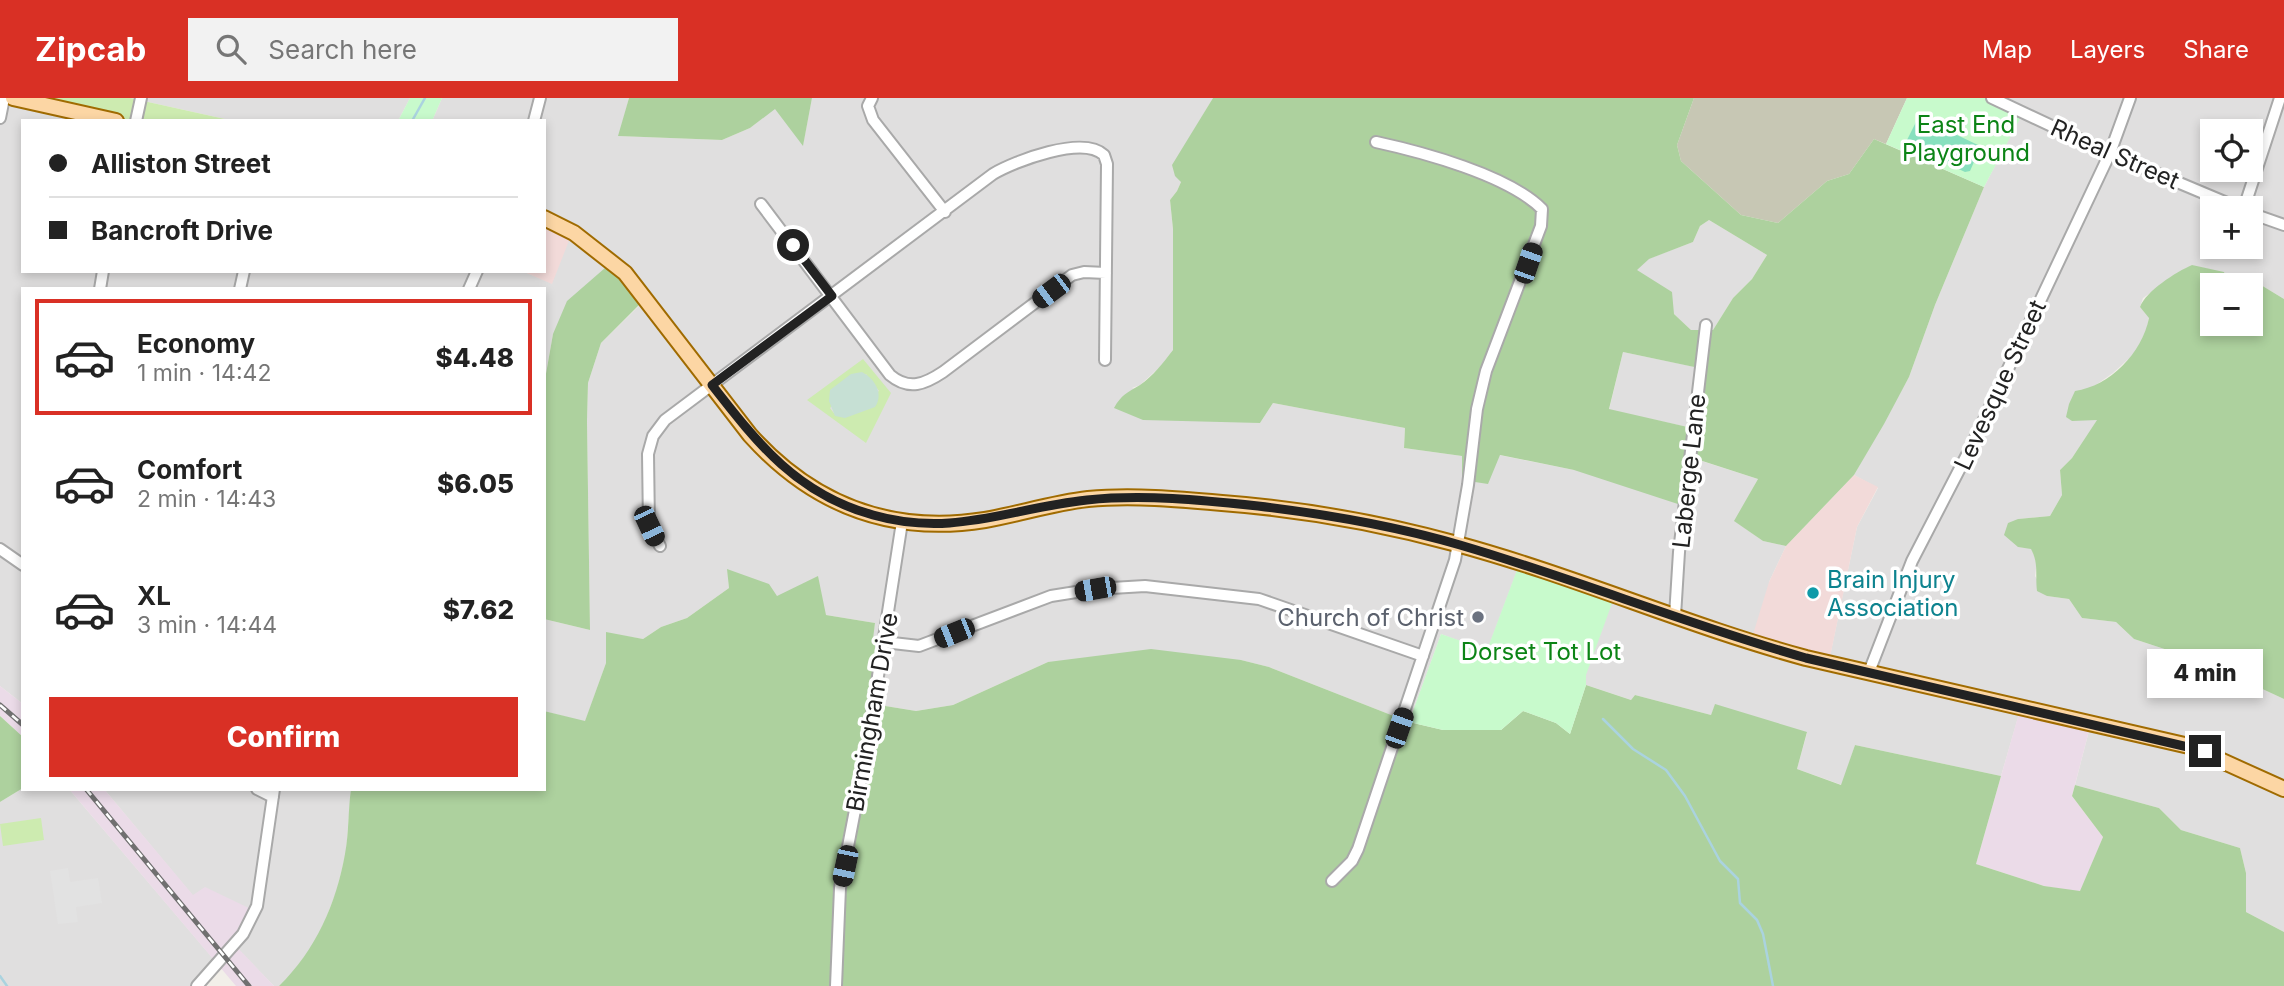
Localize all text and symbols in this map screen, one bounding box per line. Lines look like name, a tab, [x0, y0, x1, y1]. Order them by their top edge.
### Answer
search box	[188, 18, 678, 81]
text: Zipcab	[35, 29, 146, 69]
icon: search	[212, 30, 250, 68]
text: Search here	[268, 34, 417, 65]
text: Map	[1982, 35, 2032, 64]
text: Layers	[2070, 35, 2145, 64]
text: Share	[2183, 35, 2249, 64]
park label: East End Playground	[1902, 110, 2030, 167]
street label: Rheal Street	[2046, 113, 2184, 195]
map controls	[2200, 119, 2263, 336]
button: locate	[2200, 119, 2263, 182]
text: Alliston Street	[91, 148, 271, 179]
button: +	[2200, 196, 2263, 259]
text: Bancroft Drive	[91, 215, 273, 246]
route start	[777, 229, 809, 261]
car	[1512, 240, 1545, 286]
car	[1028, 270, 1075, 312]
button: −	[2200, 273, 2263, 336]
street label: Levesque Street	[1948, 295, 2052, 475]
icon: car	[53, 326, 116, 389]
text: Economy	[137, 328, 255, 359]
text: $4.48	[435, 342, 514, 373]
text: 1 min · 14:42	[137, 359, 271, 387]
street label: Laberge Lane	[1666, 392, 1712, 550]
icon: car	[53, 452, 116, 515]
text: Comfort	[137, 454, 242, 485]
text: $6.05	[437, 468, 514, 499]
text: 2 min · 14:43	[137, 485, 276, 513]
car	[631, 503, 668, 549]
place label: Brain Injury Association	[1827, 565, 1959, 622]
car	[1073, 575, 1118, 603]
icon: car	[53, 578, 116, 641]
text: XL	[137, 580, 171, 611]
marker: Brain Injury Association	[1805, 585, 1821, 601]
text: $7.62	[443, 594, 514, 625]
place label: Church of Christ	[1277, 603, 1464, 632]
marker: Church of Christ	[1470, 609, 1486, 625]
street label: Birmingham Drive	[840, 610, 904, 814]
text: 3 min · 14:44	[137, 611, 277, 639]
car	[931, 615, 978, 651]
park label: Dorset Tot Lot	[1461, 637, 1621, 666]
callout: 4 min	[2147, 650, 2263, 698]
text: 4 min	[2173, 659, 2237, 687]
button: Confirm	[49, 697, 518, 777]
car	[1383, 705, 1416, 751]
route end	[2189, 735, 2221, 767]
car	[831, 843, 860, 889]

